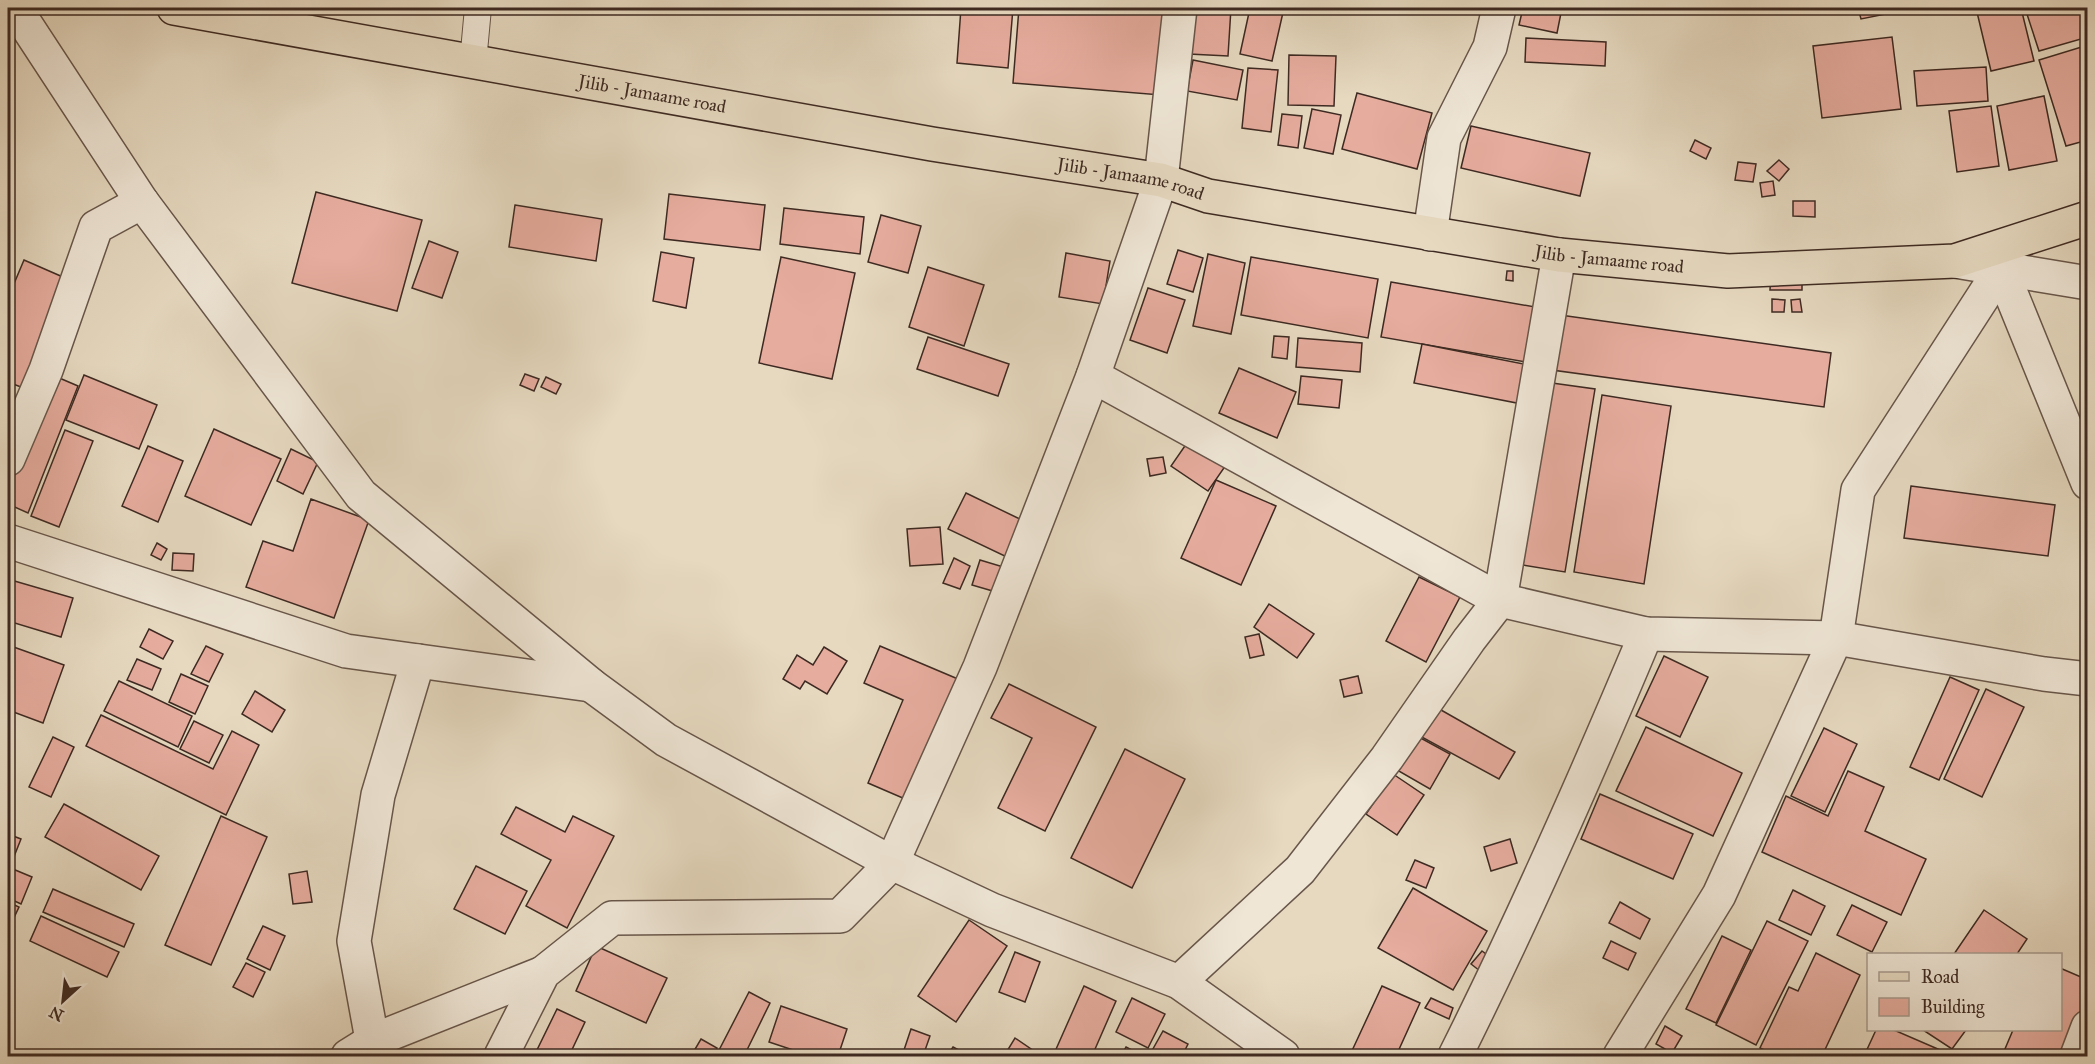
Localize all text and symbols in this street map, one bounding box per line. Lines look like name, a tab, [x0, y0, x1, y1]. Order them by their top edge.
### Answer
street label: Jilib - Jamaame road	[575, 69, 728, 118]
street label: Jilib - Jamaame road	[1054, 153, 1207, 205]
street label: Jilib - Jamaame road	[1531, 240, 1685, 278]
legend	[1867, 953, 2062, 1031]
text: Road	[1921, 966, 1959, 988]
north arrow	[33, 971, 93, 1031]
text: Building	[1921, 996, 1985, 1019]
text: N	[46, 1002, 67, 1025]

